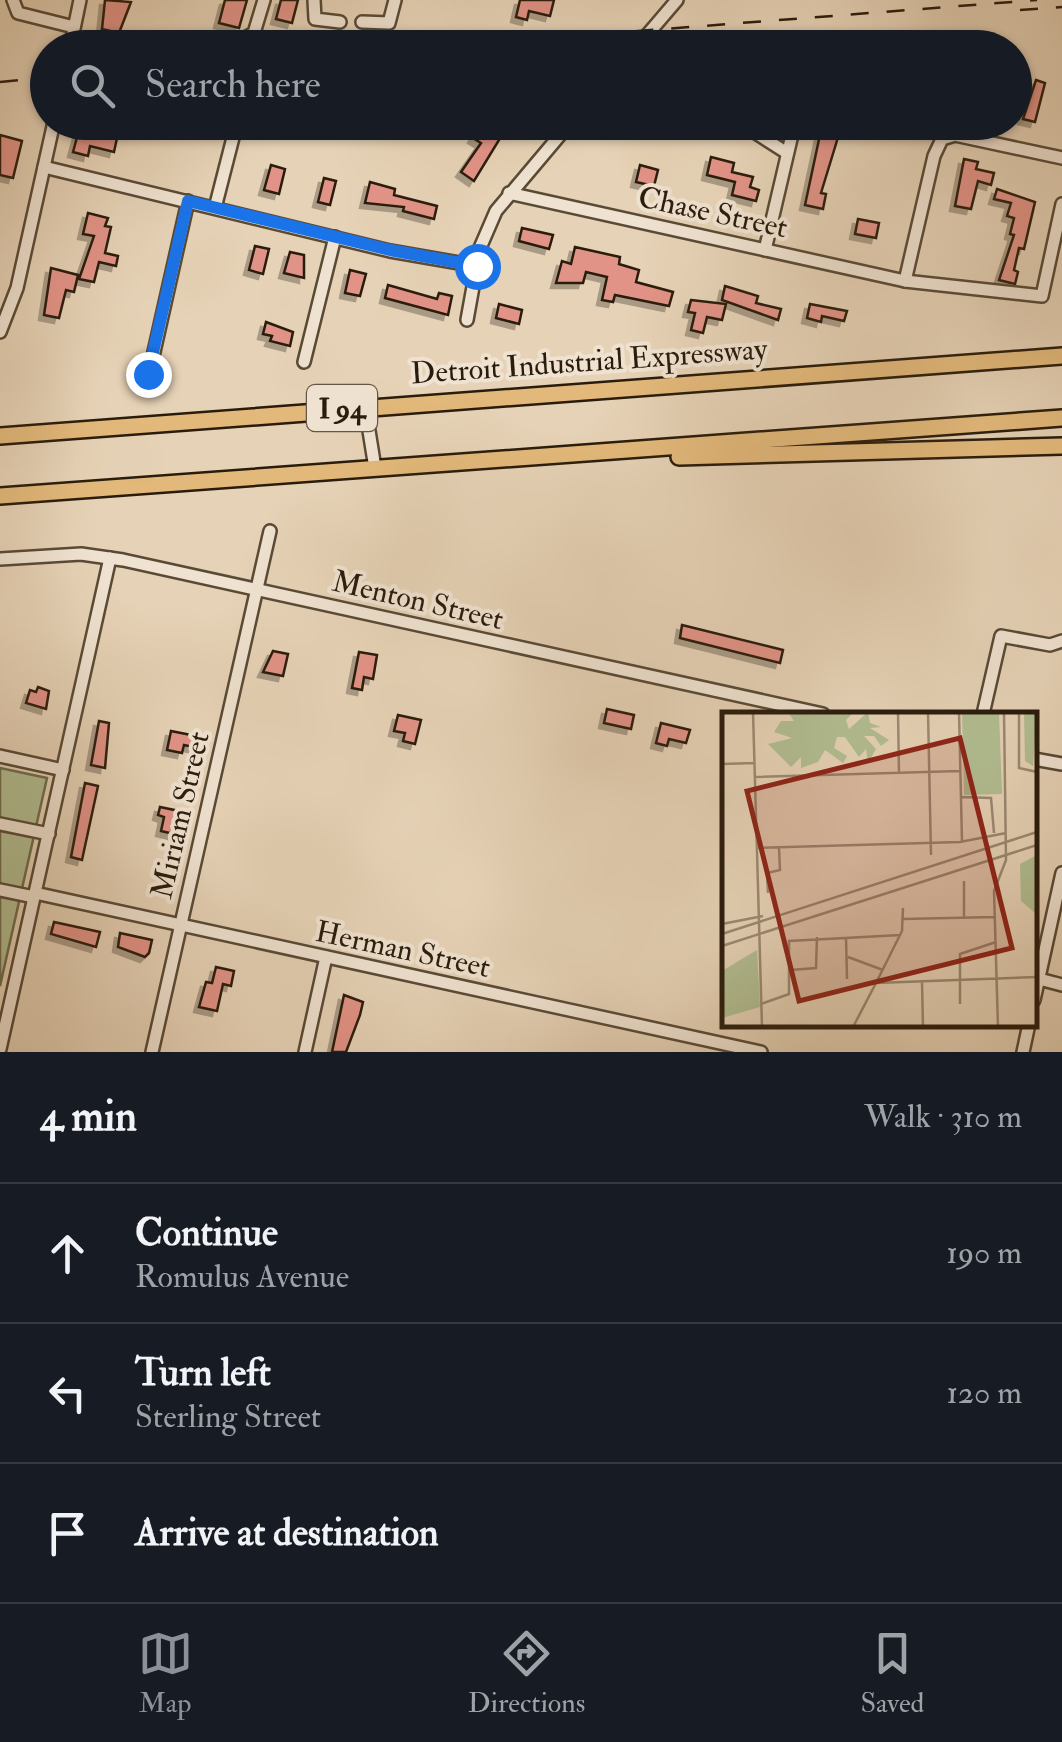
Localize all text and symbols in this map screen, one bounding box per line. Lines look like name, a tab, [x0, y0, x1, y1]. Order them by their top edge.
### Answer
search box	[30, 30, 1032, 140]
icon: search	[65, 58, 120, 113]
text: Search here	[145, 61, 321, 109]
street label: Chase Street	[635, 179, 791, 246]
route start	[455, 244, 501, 290]
street label: Detroit Industrial Expressway	[410, 331, 769, 392]
route end	[126, 352, 172, 398]
road number: I 94	[307, 385, 377, 431]
street label: Menton Street	[329, 563, 507, 638]
inset map	[722, 712, 1037, 1027]
street label: Miriam Street	[143, 728, 218, 902]
street label: Herman Street	[312, 913, 494, 986]
text: 4 min	[40, 1091, 137, 1143]
text: Walk · 310 m	[864, 1097, 1022, 1137]
text: Continue	[135, 1209, 278, 1257]
icon: ahead	[40, 1226, 95, 1281]
text: 190 m	[946, 1233, 1022, 1273]
text: Romulus Avenue	[135, 1257, 349, 1297]
text: Turn left	[135, 1349, 271, 1397]
icon: left	[40, 1366, 95, 1421]
text: 120 m	[946, 1373, 1022, 1413]
text: Sterling Street	[135, 1397, 321, 1437]
icon: arrive	[40, 1506, 95, 1561]
text: Arrive at destination	[135, 1509, 439, 1557]
tab: Map	[138, 1626, 193, 1721]
tab: Directions	[468, 1626, 585, 1721]
tab: Saved	[860, 1626, 924, 1721]

